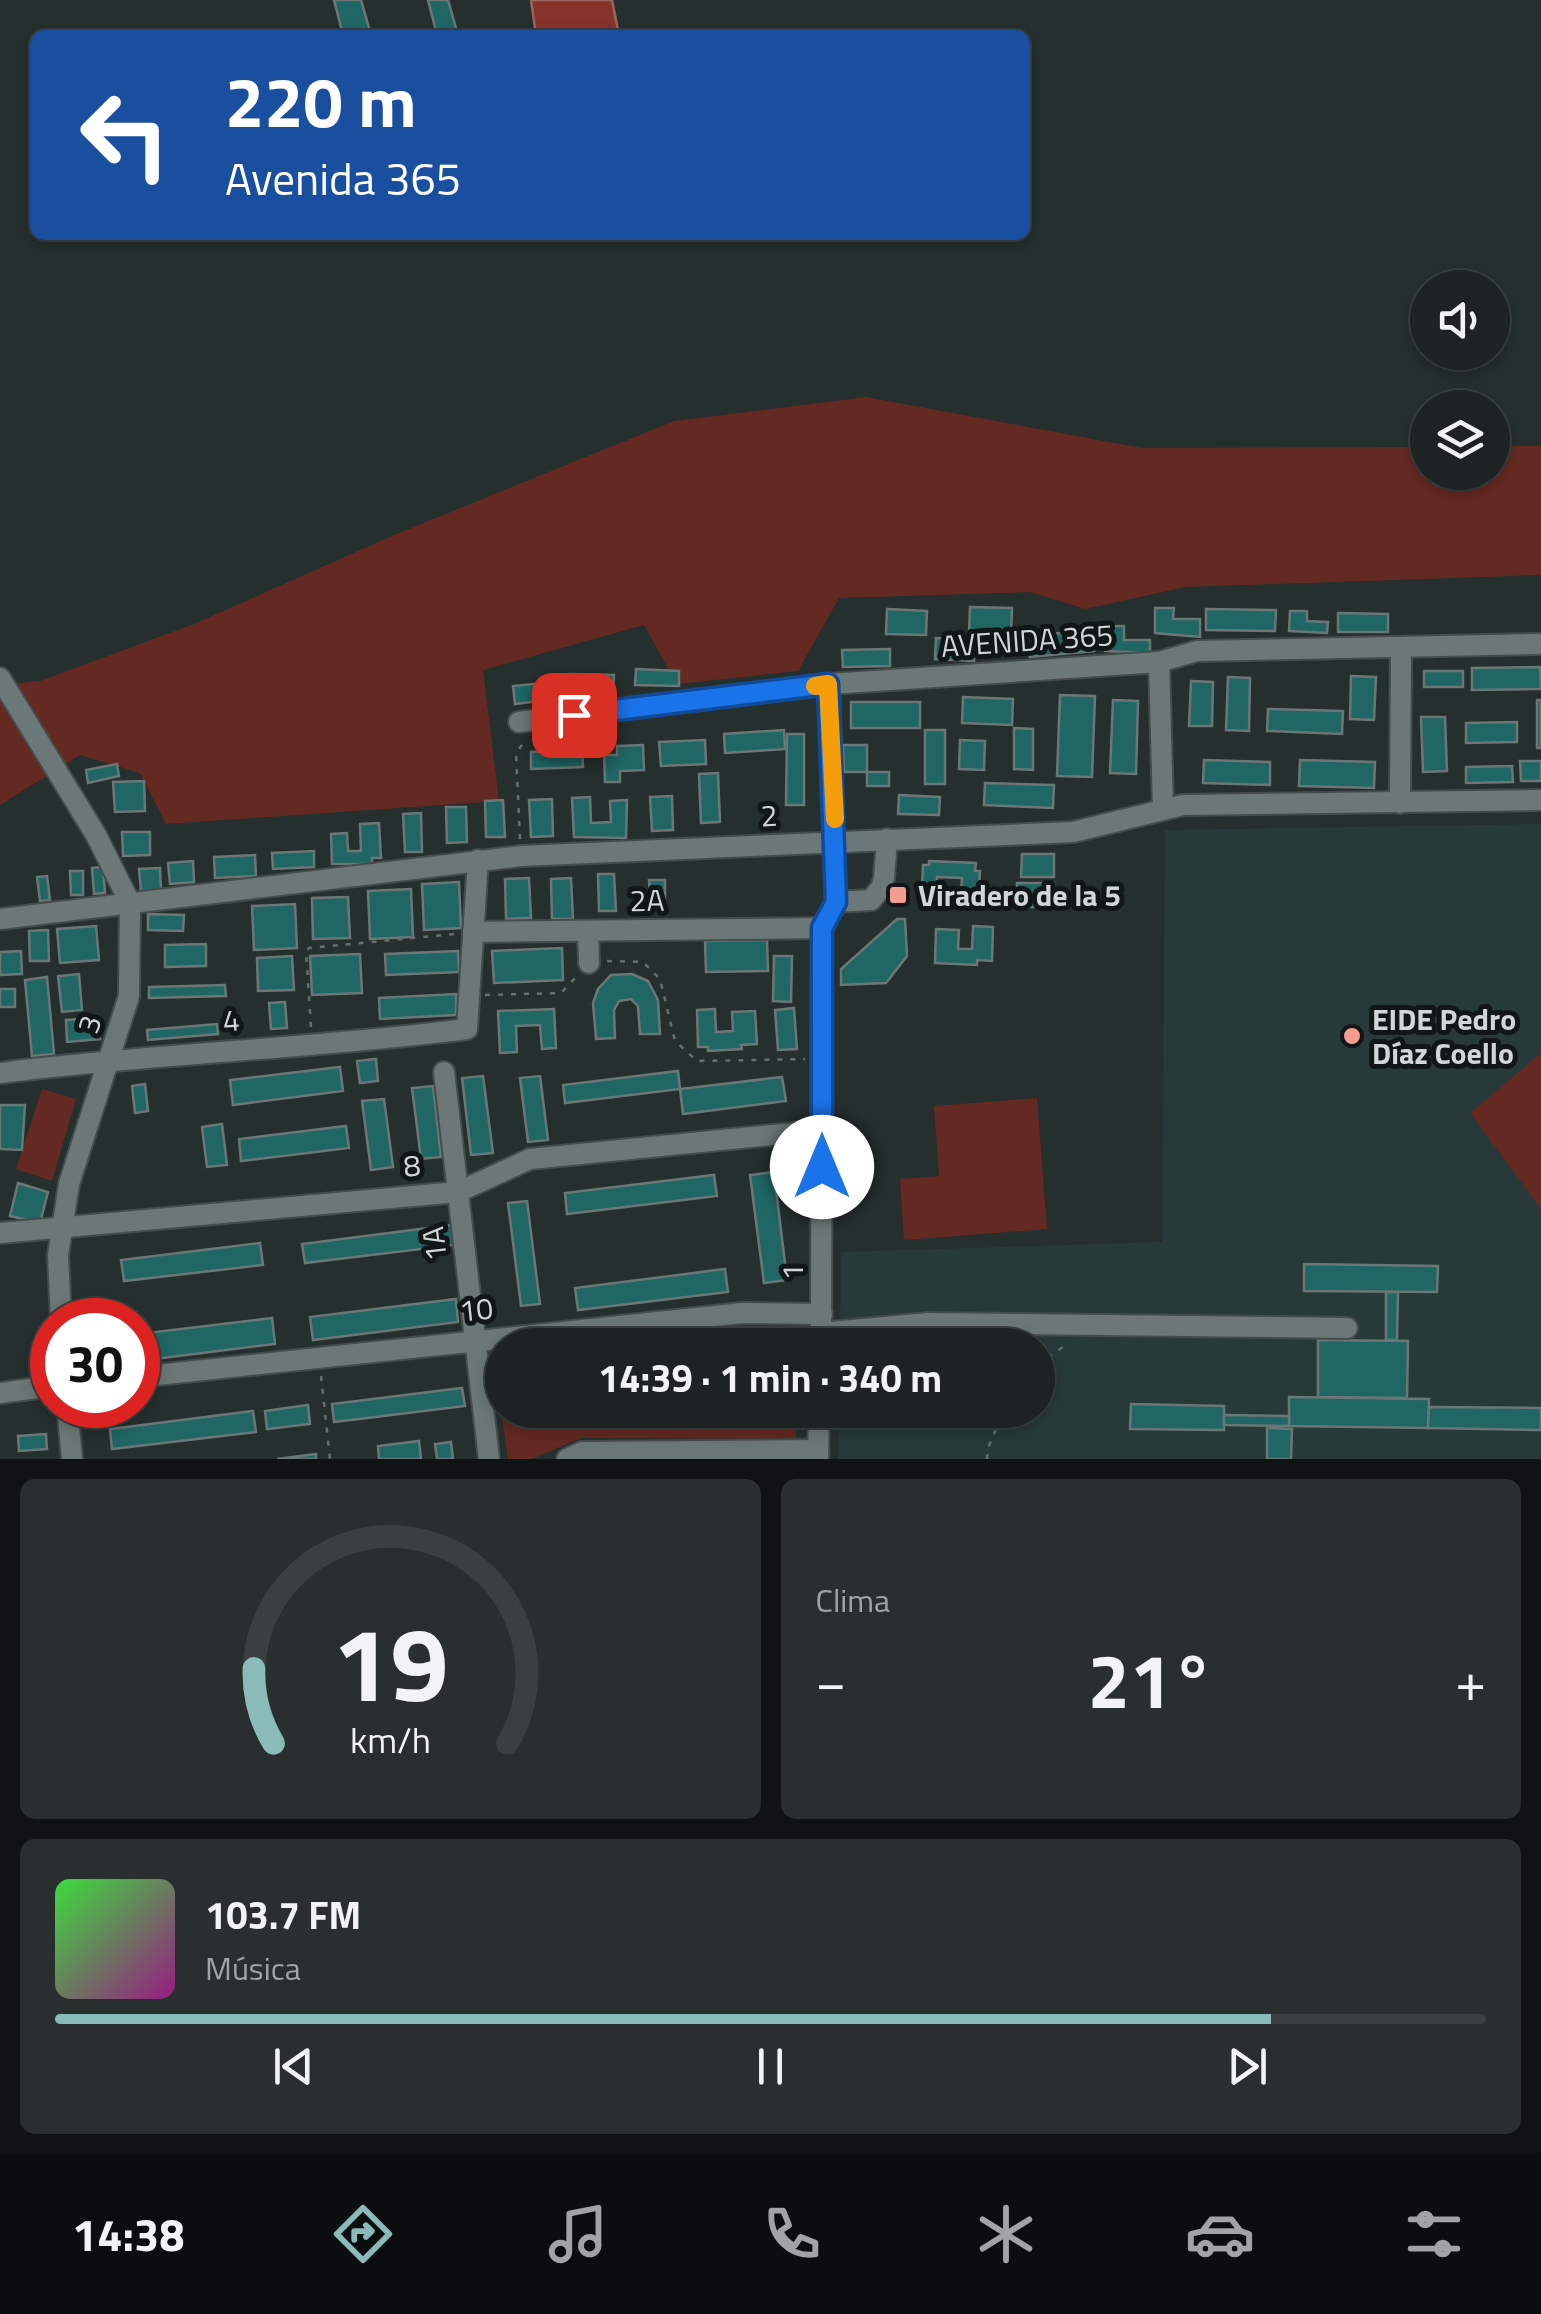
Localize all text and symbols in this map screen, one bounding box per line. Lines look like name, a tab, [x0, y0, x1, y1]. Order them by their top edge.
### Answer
text: 220 m	[225, 48, 417, 154]
icon: left	[60, 70, 190, 200]
text: Avenida 365	[225, 144, 461, 212]
map controls	[1410, 270, 1510, 490]
button: sound	[1410, 270, 1510, 370]
button: layers	[1410, 390, 1510, 490]
street label: AVENIDA 365	[939, 611, 1115, 669]
pin	[532, 673, 617, 758]
icon: arrive	[547, 688, 602, 743]
street label: 2	[759, 792, 779, 838]
place label: Viradero de la 5	[918, 872, 1121, 918]
street label: 2A	[629, 877, 665, 923]
marker: Viradero de la 5	[887, 884, 909, 906]
street label: 4	[221, 996, 241, 1044]
place label: EIDE Pedro Díaz Coello	[1372, 996, 1516, 1076]
street label: 3	[65, 1009, 113, 1039]
marker: EIDE Pedro Díaz Coello	[1341, 1025, 1363, 1047]
position arrow	[770, 1115, 874, 1219]
street label: 8	[402, 1141, 422, 1189]
street label: 1A	[409, 1224, 459, 1264]
street label: 1	[769, 1264, 815, 1280]
street label: 10	[457, 1284, 495, 1334]
speed limit sign: 30	[30, 1298, 160, 1428]
text: 14:39 · 1 min · 340 m	[598, 1349, 942, 1407]
text: Clima	[816, 1576, 890, 1624]
text: 19	[332, 1583, 448, 1741]
text: 21°	[1088, 1623, 1214, 1737]
text: −	[816, 1639, 846, 1722]
text: +	[1455, 1639, 1486, 1722]
text: km/h	[350, 1712, 431, 1767]
text: 103.7 FM	[205, 1886, 361, 1944]
text: Música	[205, 1944, 301, 1992]
icon: previous	[266, 2039, 321, 2094]
icon: pause	[743, 2039, 798, 2094]
icon: next	[1220, 2039, 1275, 2094]
icon: directions	[328, 2199, 398, 2269]
icon: music	[543, 2199, 613, 2269]
icon: phone	[757, 2199, 827, 2269]
icon: climate	[971, 2199, 1041, 2269]
icon: car	[1185, 2199, 1255, 2269]
icon: filters	[1399, 2199, 1469, 2269]
text: 14:38	[72, 2200, 184, 2268]

